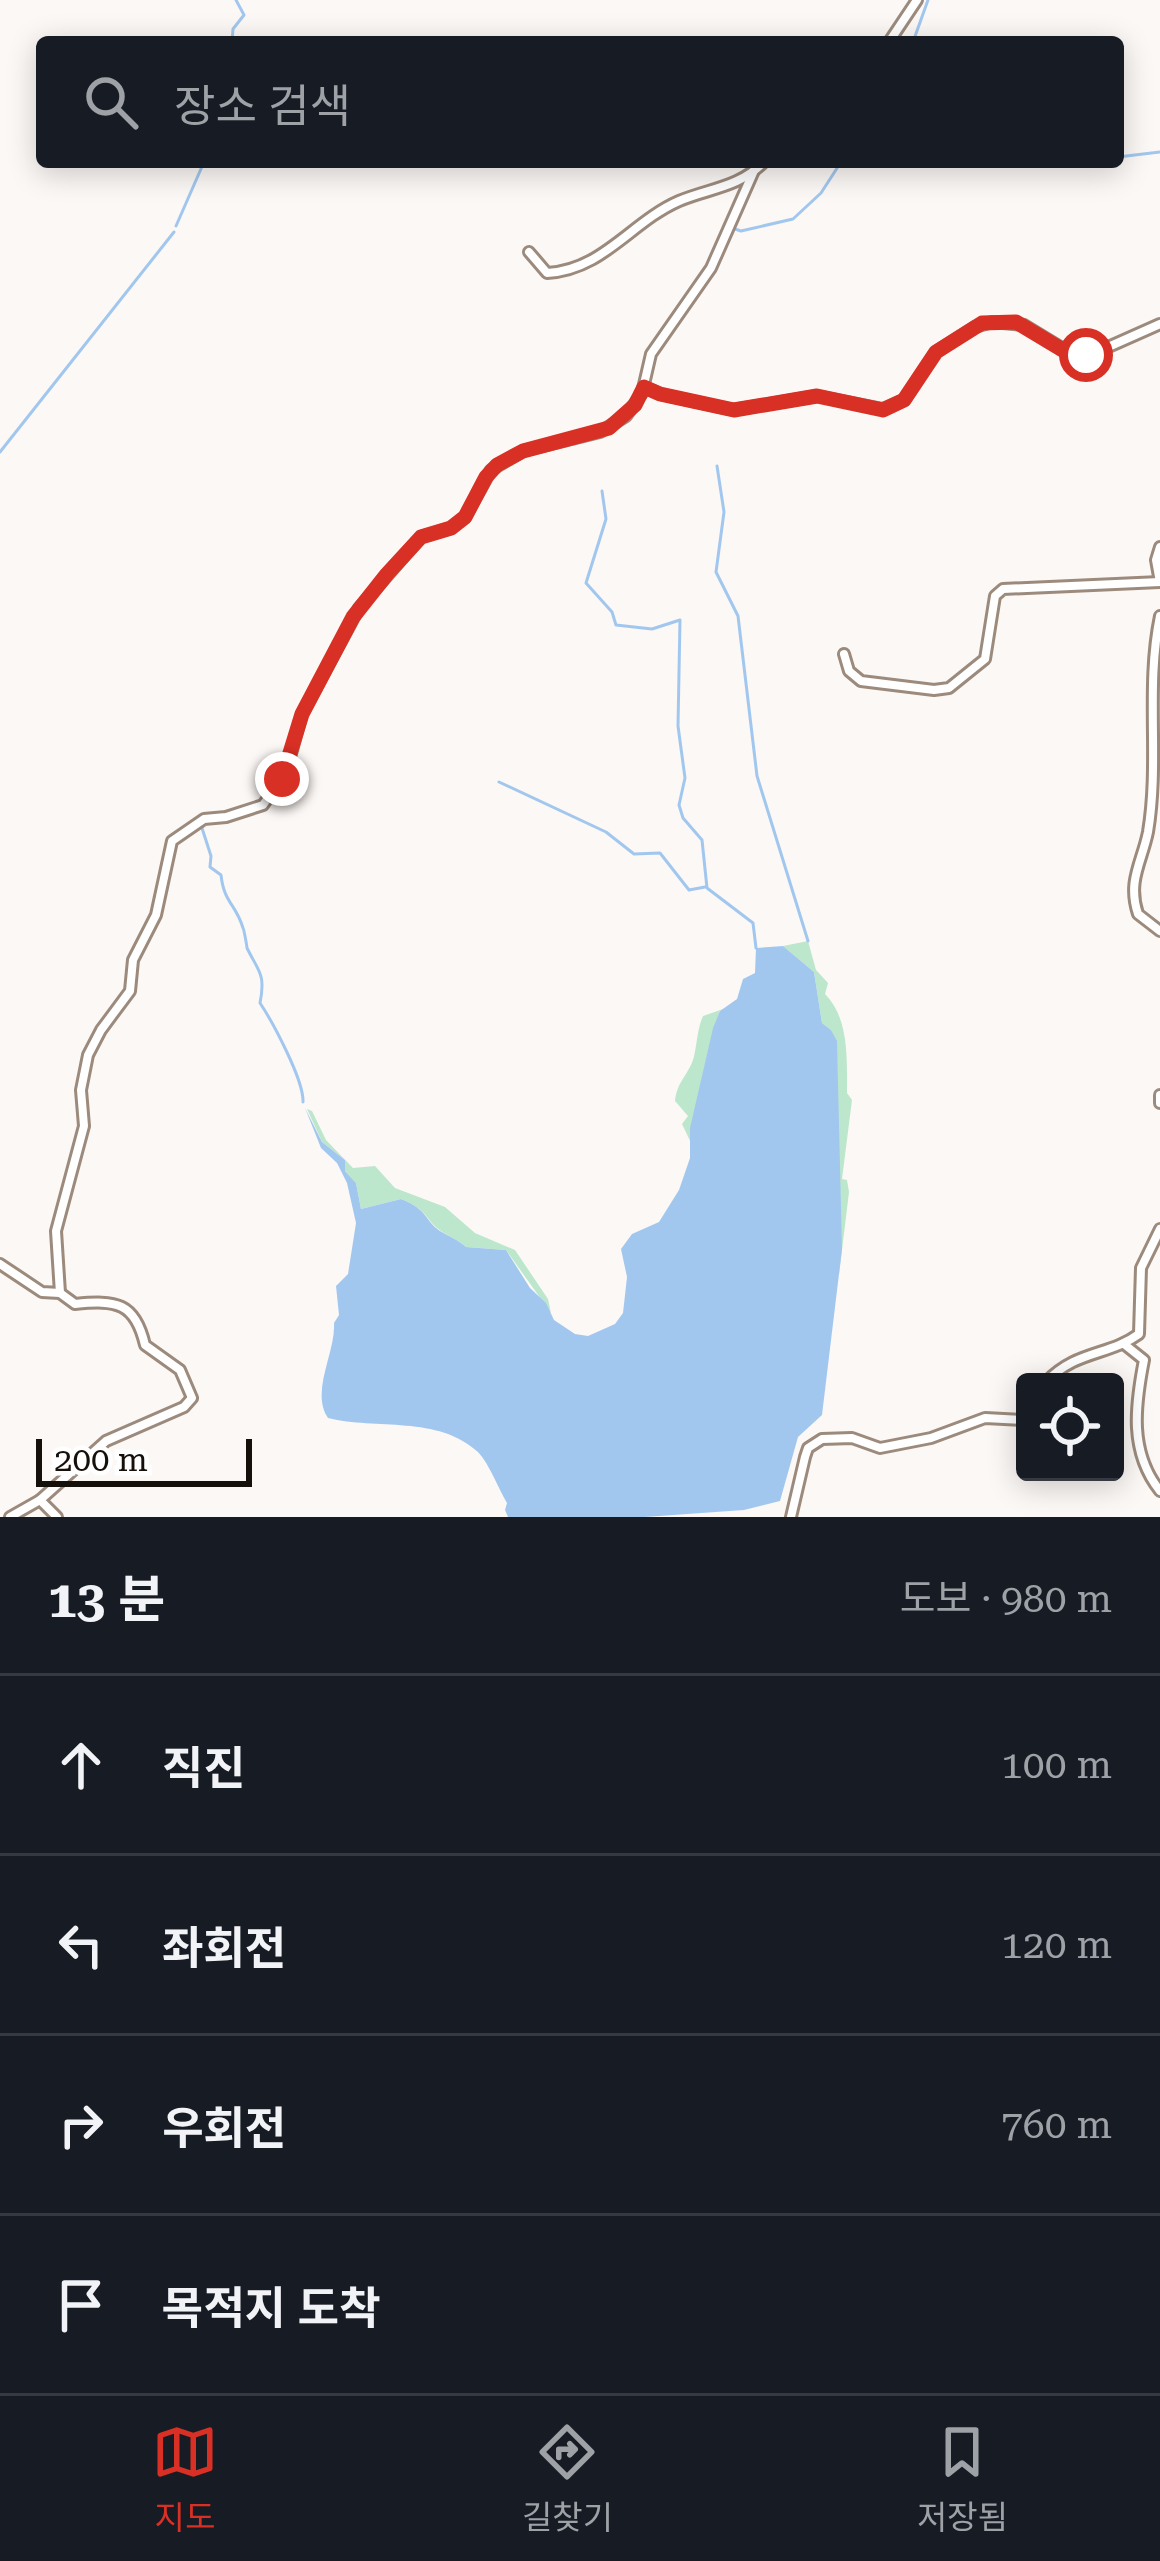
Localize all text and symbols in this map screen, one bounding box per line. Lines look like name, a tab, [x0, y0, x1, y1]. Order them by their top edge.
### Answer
search box	[36, 36, 1124, 168]
icon: search	[78, 69, 144, 135]
text: 장소 검색	[174, 80, 351, 133]
route start	[1059, 328, 1113, 382]
route end	[255, 752, 309, 806]
map controls	[1016, 1373, 1124, 1481]
button: locate	[1016, 1373, 1124, 1481]
scale bar	[36, 1433, 252, 1486]
text: 200 m	[54, 1440, 148, 1479]
text: 13 분	[48, 1570, 165, 1629]
text: 도보 · 980 m	[900, 1576, 1112, 1622]
icon: ahead	[48, 1732, 114, 1798]
text: 직진	[162, 1742, 245, 1795]
text: 100 m	[1001, 1742, 1112, 1788]
icon: left	[48, 1912, 114, 1978]
text: 좌회전	[162, 1922, 286, 1975]
text: 120 m	[1001, 1922, 1112, 1968]
icon: right	[48, 2092, 114, 2158]
text: 우회전	[162, 2102, 286, 2155]
text: 760 m	[1001, 2102, 1112, 2148]
icon: arrive	[48, 2272, 114, 2338]
text: 목적지 도착	[162, 2282, 380, 2335]
tab: 지도	[152, 2419, 218, 2539]
tab: 길찾기	[522, 2419, 613, 2539]
tab: 저장됨	[917, 2419, 1008, 2539]

